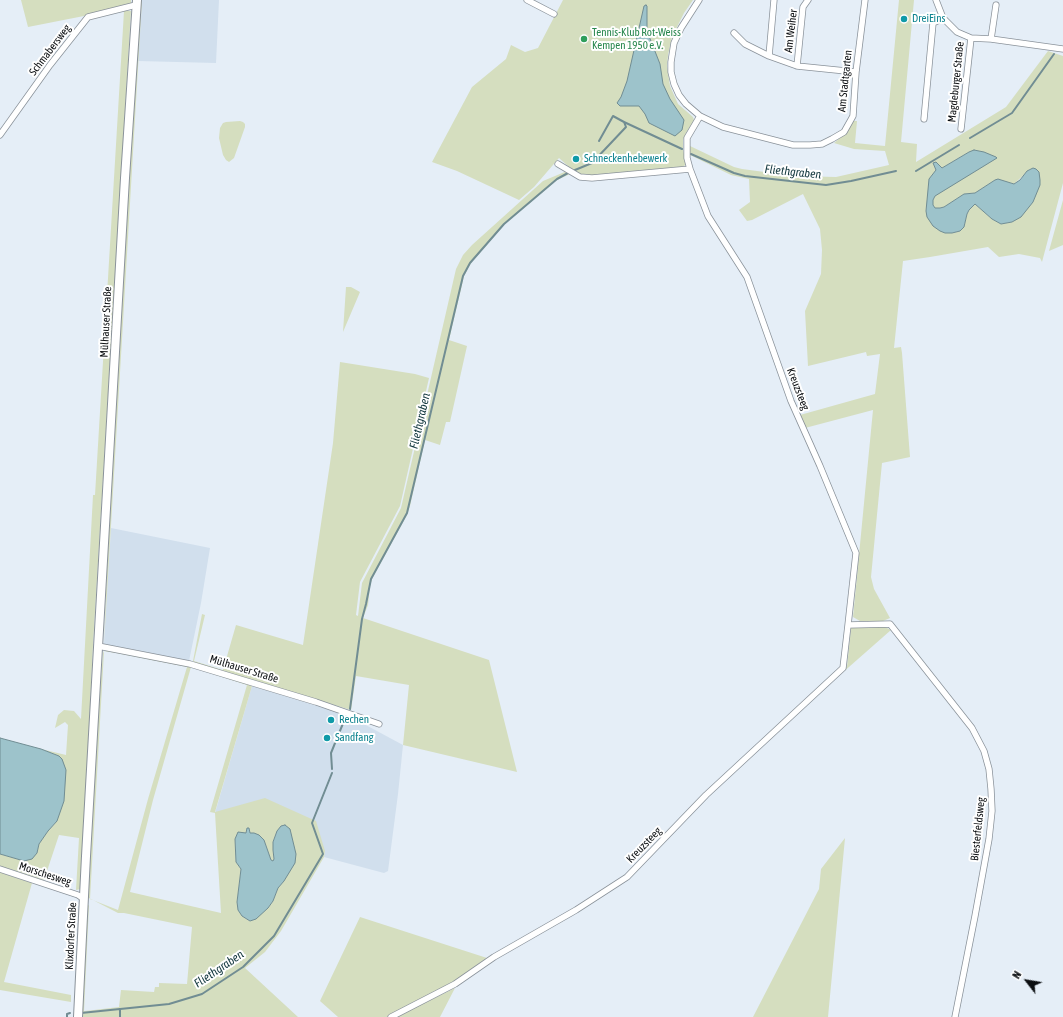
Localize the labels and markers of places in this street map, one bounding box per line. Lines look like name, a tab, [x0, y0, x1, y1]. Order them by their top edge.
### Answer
place label: DreiEins	[912, 12, 945, 26]
marker: DreiEins	[899, 14, 909, 24]
place label: Tennis-Klub Rot-Weiss Kempen 1950 e.V.	[592, 26, 681, 52]
marker: Tennis-Klub Rot-Weiss Kempen 1950 e.V.	[579, 34, 589, 44]
place label: Schneckenhebewerk	[584, 152, 667, 166]
marker: Schneckenhebewerk	[571, 154, 581, 164]
place label: Rechen	[339, 713, 369, 727]
marker: Rechen	[326, 715, 336, 725]
place label: Sandfang	[335, 731, 373, 745]
marker: Sandfang	[322, 733, 332, 743]

